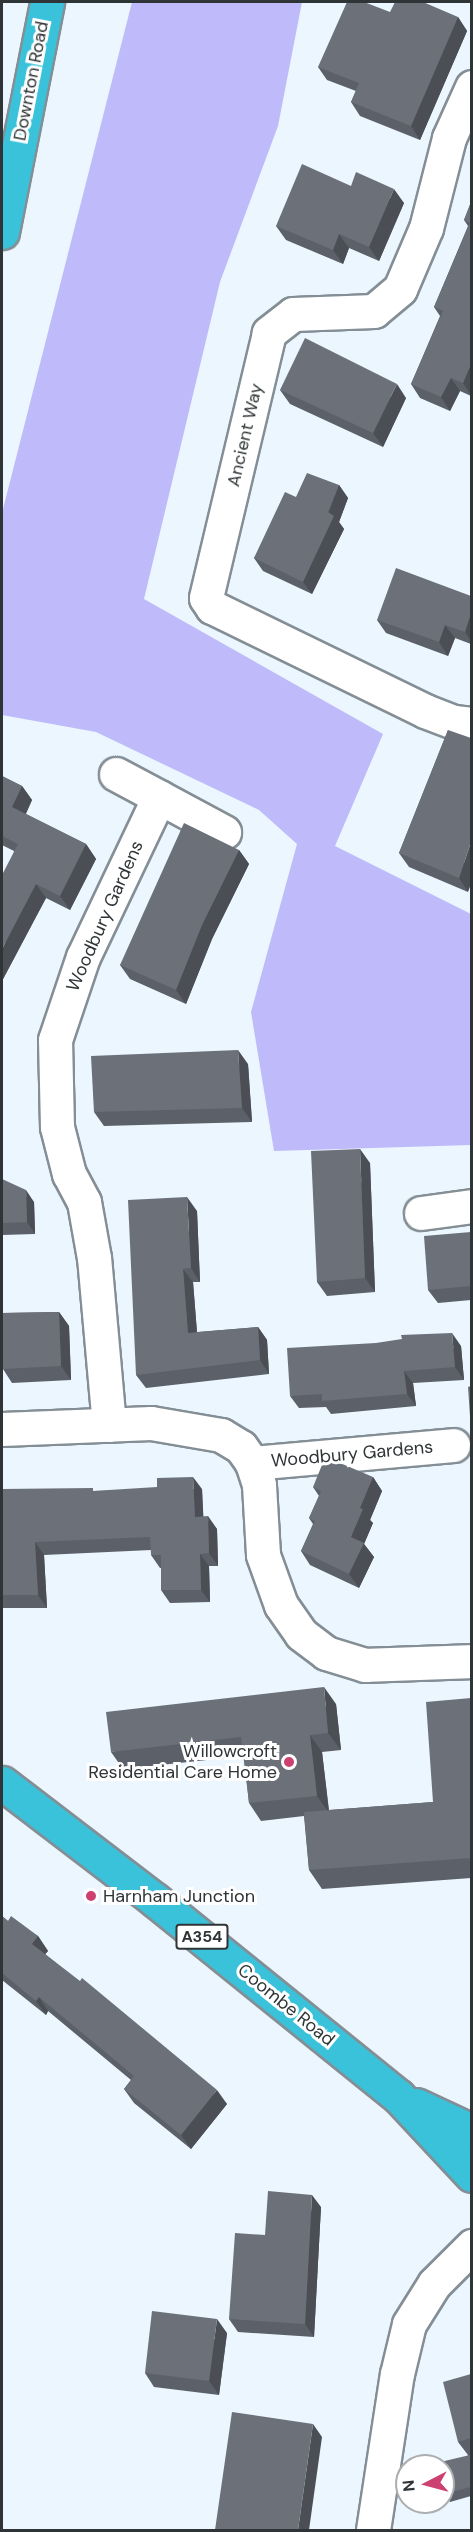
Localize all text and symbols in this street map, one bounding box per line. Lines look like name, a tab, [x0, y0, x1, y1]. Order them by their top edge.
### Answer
street label: Downton Road	[9, 19, 53, 143]
street label: Ancient Way	[223, 381, 267, 489]
street label: Woodbury Gardens	[62, 837, 148, 995]
street label: Woodbury Gardens	[270, 1436, 434, 1472]
place label: Willowcroft Residential Care Home	[88, 1741, 277, 1784]
marker: Willowcroft Residential Care Home	[282, 1755, 296, 1769]
place label: Harnham Junction	[103, 1885, 255, 1907]
marker: Harnham Junction	[84, 1889, 98, 1903]
road number: A354	[175, 1924, 229, 1950]
street label: Coombe Road	[233, 1959, 339, 2051]
north arrow	[395, 2454, 455, 2514]
text: N	[398, 2479, 420, 2493]

